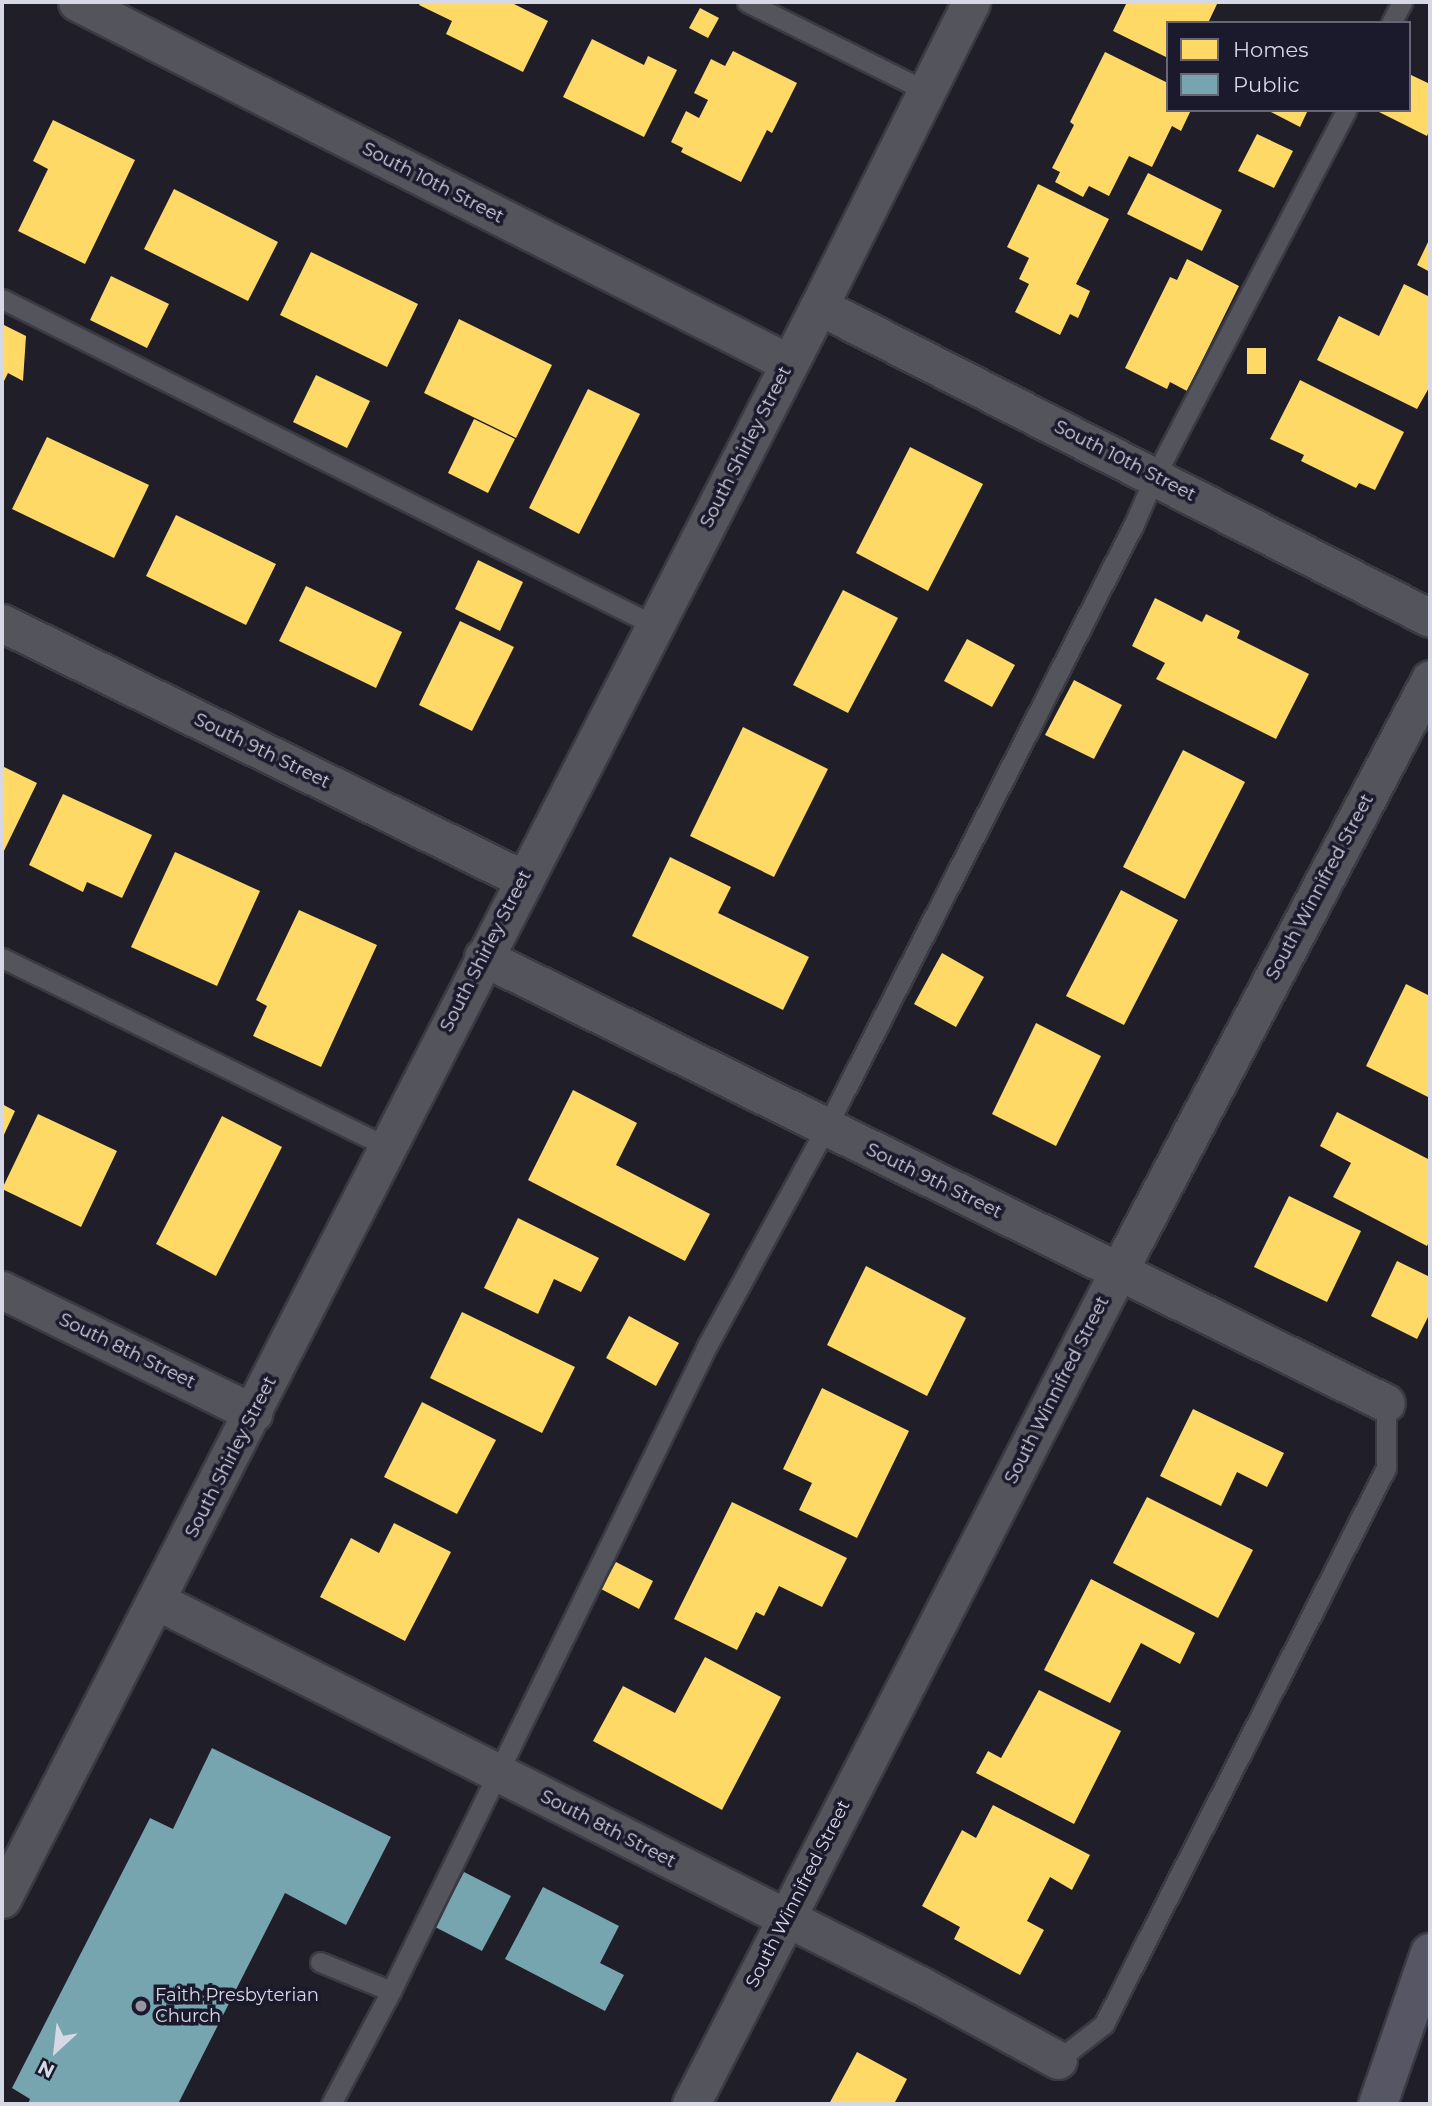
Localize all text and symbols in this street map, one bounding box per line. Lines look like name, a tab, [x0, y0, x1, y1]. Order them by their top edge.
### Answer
legend	[1166, 21, 1411, 112]
text: Homes	[1233, 37, 1308, 62]
text: Public	[1233, 72, 1300, 97]
street label: South 10th Street	[359, 138, 507, 228]
street label: South Shirley Street	[696, 363, 796, 531]
street label: South 10th Street	[1051, 416, 1199, 506]
street label: South 9th Street	[191, 709, 333, 793]
street label: South Winnifred Street	[1262, 790, 1378, 984]
street label: South Shirley Street	[436, 867, 536, 1035]
street label: South 9th Street	[863, 1139, 1005, 1223]
street label: South Winnifred Street	[1000, 1293, 1114, 1487]
street label: South 8th Street	[55, 1309, 199, 1393]
street label: South Shirley Street	[181, 1373, 281, 1541]
street label: South 8th Street	[537, 1786, 679, 1872]
street label: South Winnifred Street	[741, 1797, 855, 1991]
place label: Faith Presbyterian Church	[155, 1985, 319, 2028]
marker: Faith Presbyterian Church	[133, 1998, 149, 2014]
north arrow	[21, 2015, 91, 2085]
text: N	[34, 2055, 58, 2083]

